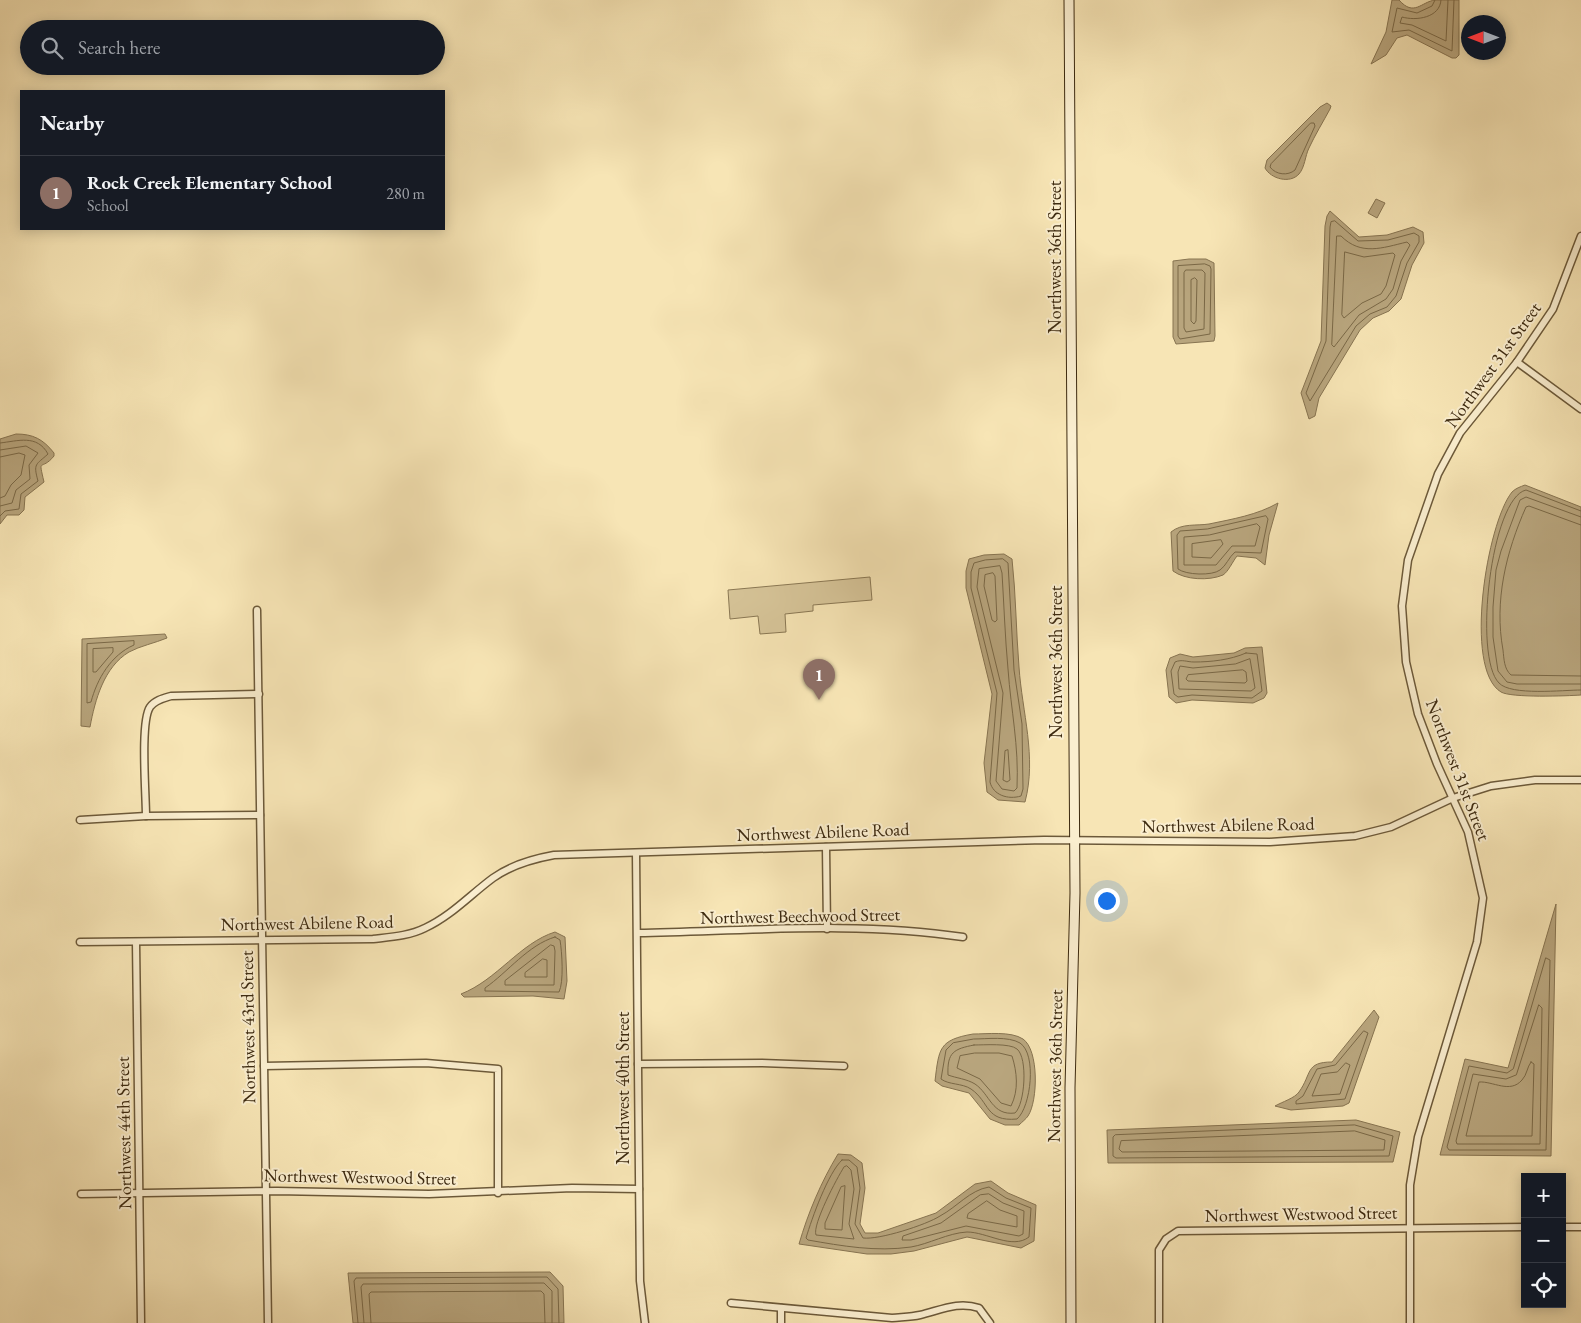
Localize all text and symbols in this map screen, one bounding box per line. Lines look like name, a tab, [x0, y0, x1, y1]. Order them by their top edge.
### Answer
north arrow	[1461, 15, 1506, 60]
search box	[20, 20, 445, 75]
icon: search	[38, 34, 66, 62]
text: Search here	[78, 35, 160, 60]
text: Nearby	[40, 109, 104, 136]
text: Rock Creek Elementary School	[87, 170, 332, 195]
street label: Northwest 36th Street	[1043, 180, 1066, 333]
text: 1	[52, 183, 60, 204]
text: 280 m	[386, 183, 425, 204]
text: School	[87, 195, 129, 216]
street label: Northwest 31st Street	[1439, 297, 1546, 432]
street label: Northwest 36th Street	[1044, 585, 1067, 738]
pin: 1	[803, 659, 835, 700]
street label: Northwest 31st Street	[1421, 696, 1496, 844]
street label: Northwest Abilene Road	[1141, 811, 1316, 838]
street label: Northwest Abilene Road	[736, 817, 911, 846]
your location	[1094, 888, 1120, 914]
street label: Northwest Beechwood Street	[700, 902, 901, 929]
street label: Northwest Abilene Road	[220, 909, 395, 936]
street label: Northwest 43rd Street	[235, 950, 260, 1104]
street label: Northwest 36th Street	[1042, 989, 1067, 1143]
street label: Northwest 40th Street	[611, 1011, 634, 1164]
street label: Northwest 44th Street	[111, 1056, 136, 1210]
street label: Northwest Westwood Street	[263, 1163, 457, 1190]
map controls	[1521, 1173, 1566, 1308]
button: +	[1521, 1173, 1566, 1218]
street label: Northwest Westwood Street	[1204, 1200, 1398, 1227]
button: −	[1521, 1218, 1566, 1263]
button: locate	[1521, 1263, 1566, 1308]

